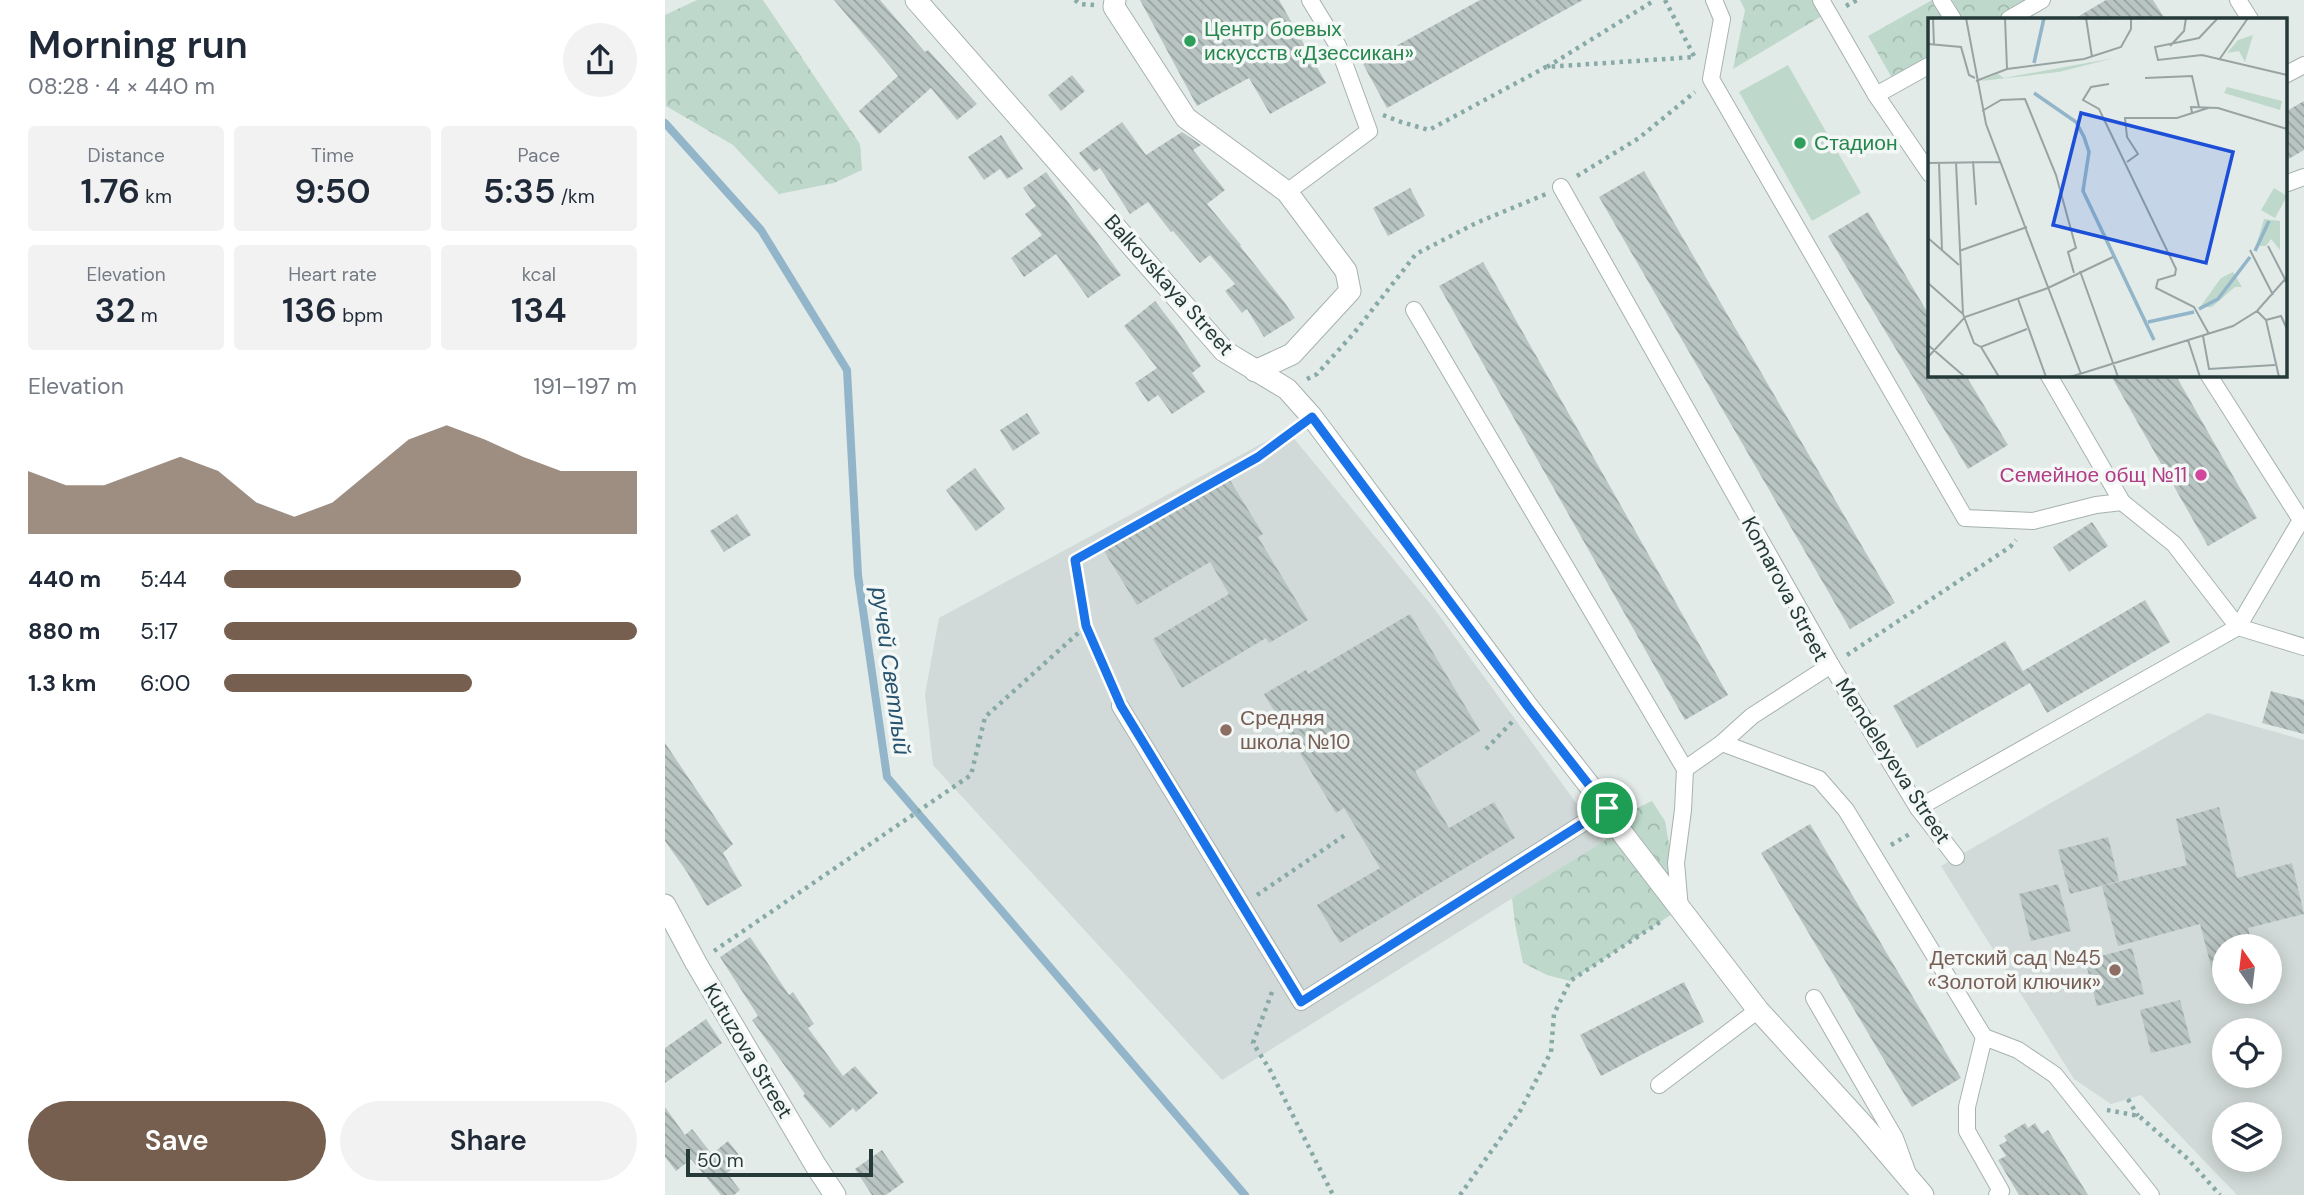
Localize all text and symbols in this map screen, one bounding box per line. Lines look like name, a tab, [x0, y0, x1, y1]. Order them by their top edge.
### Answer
place label: Центр боевых искусств «Дзессикан»	[1204, 15, 1414, 67]
inset map	[1928, 18, 2287, 376]
text: Morning run	[28, 20, 248, 70]
button: share	[563, 23, 637, 97]
marker: Центр боевых искусств «Дзессикан»	[1182, 33, 1198, 49]
text: 08:28 · 4 × 440 m	[28, 71, 215, 101]
place label: Стадион	[1814, 129, 1898, 157]
marker: Стадион	[1792, 135, 1808, 151]
text: Distance	[88, 143, 165, 168]
text: Time	[311, 143, 354, 168]
text: Pace	[518, 143, 560, 168]
text: 1.76	[80, 168, 140, 214]
text: 9:50	[294, 168, 371, 214]
text: 5:35	[483, 168, 556, 214]
text: km	[140, 184, 172, 209]
text: /km	[556, 184, 595, 209]
street label: Balkovskaya Street	[1098, 208, 1240, 362]
text: Elevation	[87, 262, 166, 287]
text: Heart rate	[288, 262, 377, 287]
text: kcal	[522, 262, 556, 287]
text: 32	[95, 287, 136, 333]
text: 136	[282, 287, 337, 333]
text: 134	[511, 287, 567, 333]
text: m	[136, 303, 158, 328]
text: bpm	[337, 303, 383, 328]
text: Elevation	[28, 371, 124, 401]
text: 191–197 m	[533, 371, 637, 401]
place label: Семейное общ №11	[2000, 461, 2187, 489]
marker: Семейное общ №11	[2193, 467, 2209, 483]
street label: Komarova Street	[1735, 512, 1835, 666]
text: 440 m	[28, 564, 101, 594]
text: 5:44	[140, 564, 187, 594]
water label: ручей Светлый	[864, 584, 918, 757]
text: 880 m	[28, 616, 100, 646]
text: 5:17	[140, 616, 178, 646]
text: 1.3 km	[28, 668, 96, 698]
text: 6:00	[140, 668, 191, 698]
street label: Mendeleyeva Street	[1829, 673, 1957, 849]
place label: Средняя школа №10	[1240, 704, 1350, 756]
marker: Средняя школа №10	[1218, 722, 1234, 738]
pin	[1577, 778, 1637, 838]
icon: arrive	[1588, 789, 1626, 827]
north arrow	[2212, 934, 2282, 1004]
map controls	[2212, 934, 2282, 1172]
place label: Детский сад №45 «Золотой ключик»	[1927, 944, 2101, 996]
marker: Детский сад №45 «Золотой ключик»	[2107, 962, 2123, 978]
street label: Kutuzova Street	[697, 978, 799, 1124]
button: locate	[2212, 1018, 2282, 1088]
button: Save	[28, 1101, 326, 1181]
button: Share	[340, 1101, 637, 1181]
button: layers	[2212, 1102, 2282, 1172]
scale bar	[686, 1146, 873, 1178]
text: 50 m	[697, 1148, 744, 1173]

